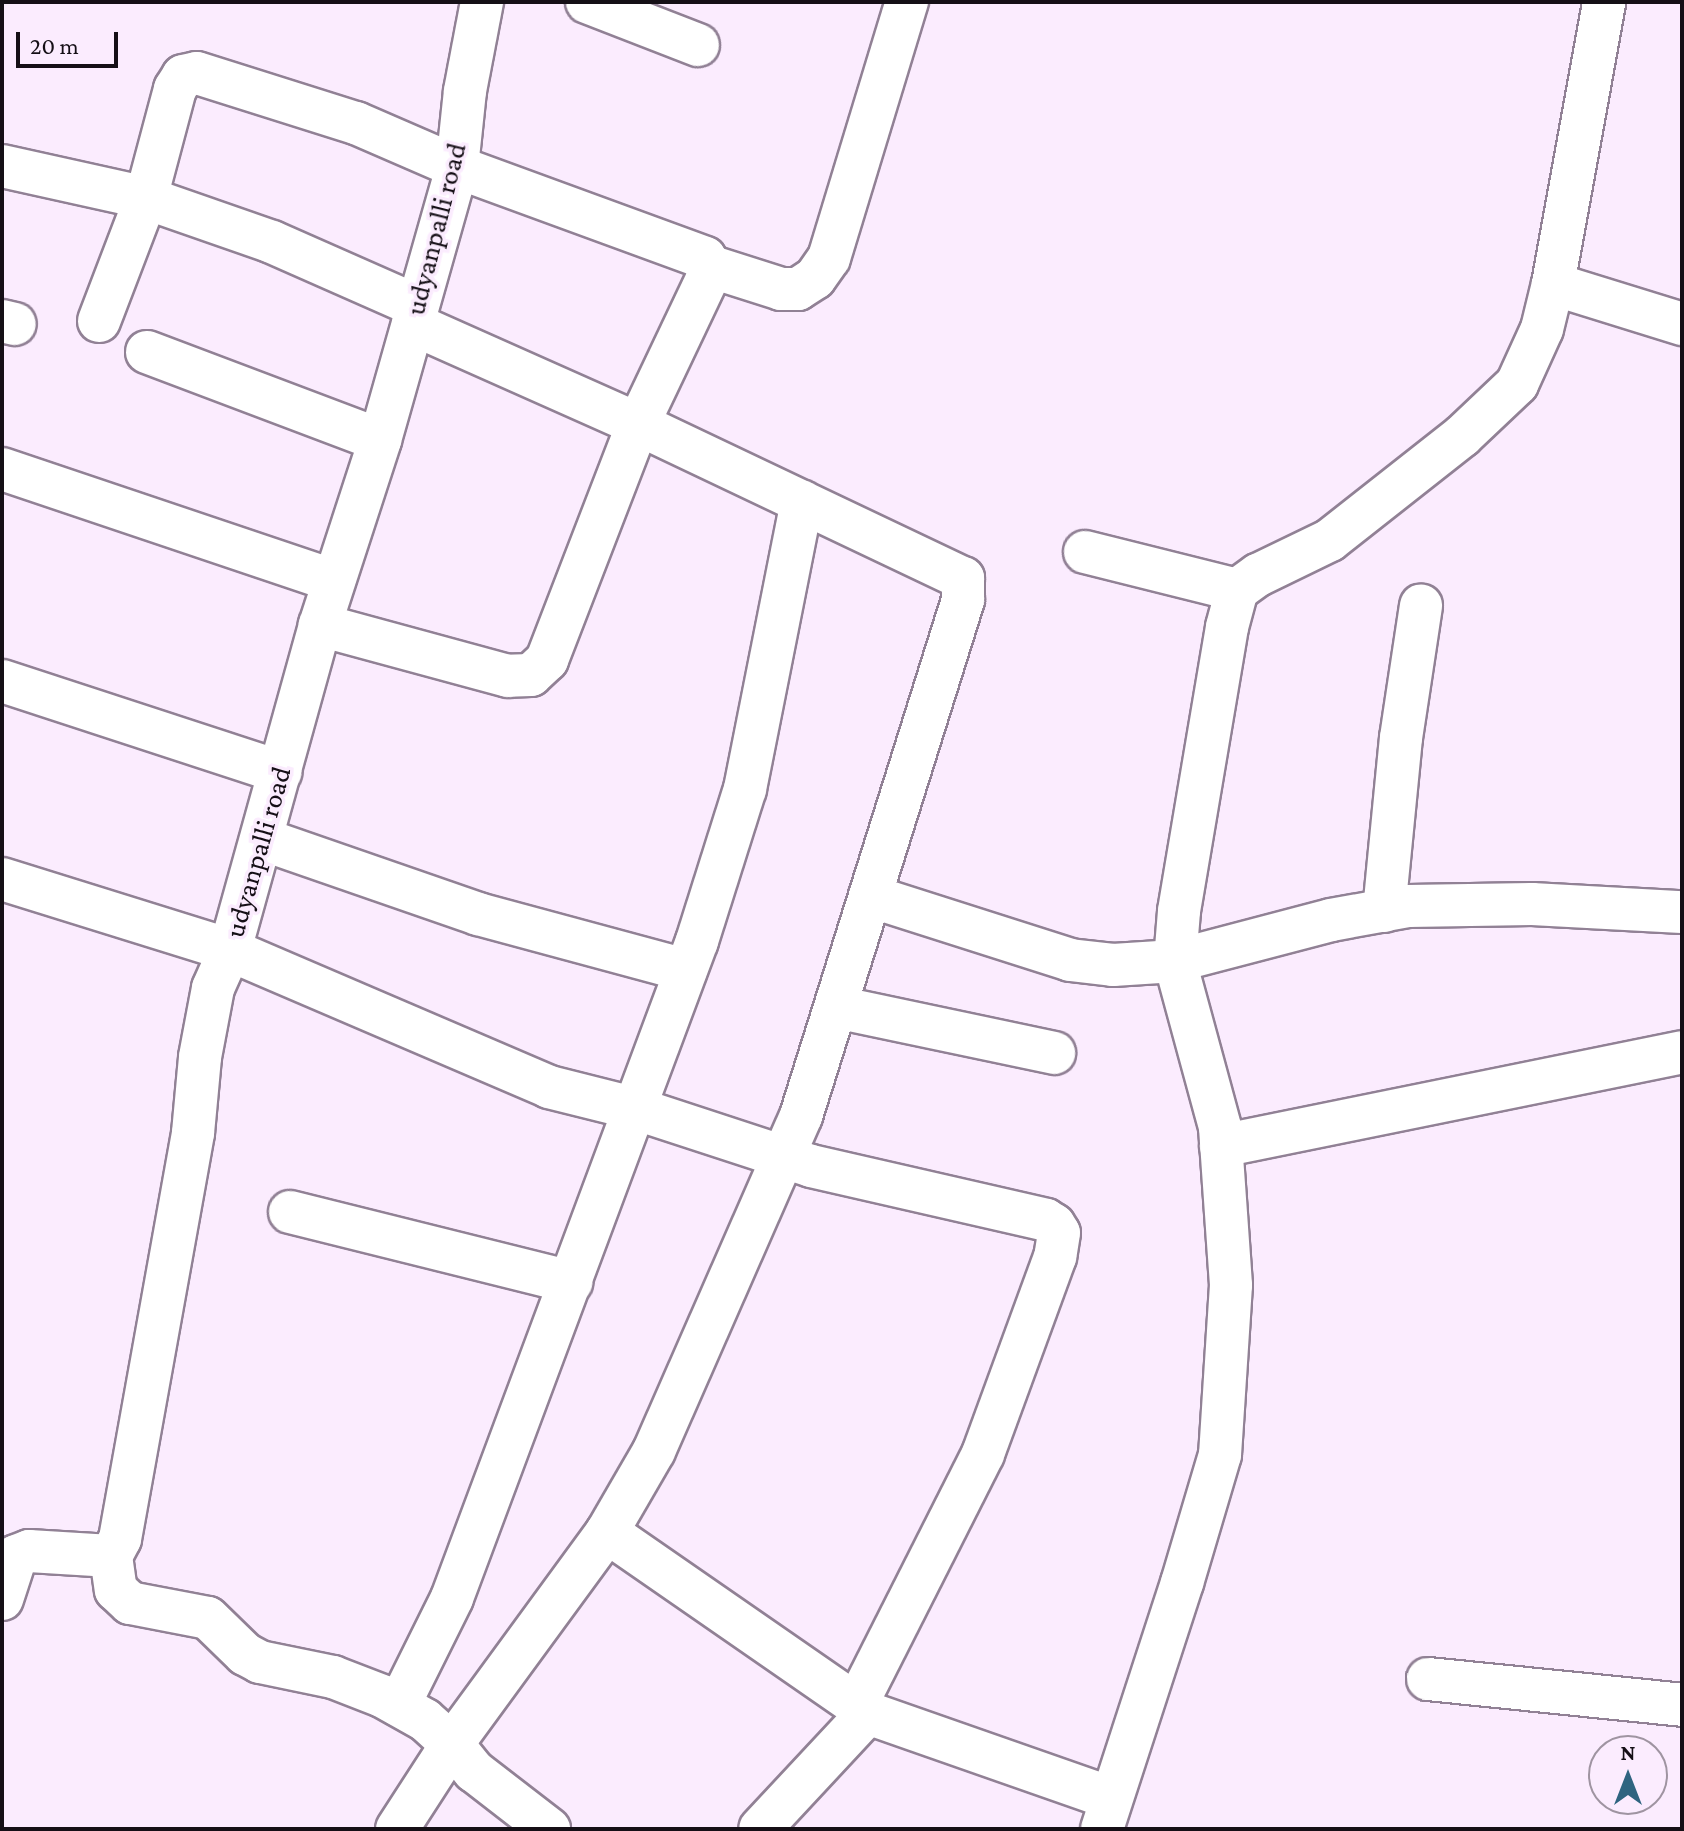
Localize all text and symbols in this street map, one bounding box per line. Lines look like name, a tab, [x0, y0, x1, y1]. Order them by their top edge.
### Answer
scale bar	[20, 16, 122, 66]
text: 20 m	[30, 32, 79, 59]
street label: udyanpalli road	[398, 139, 474, 319]
street label: udyanpalli road	[218, 763, 298, 941]
north arrow	[1588, 1735, 1668, 1815]
text: N	[1621, 1740, 1636, 1765]

